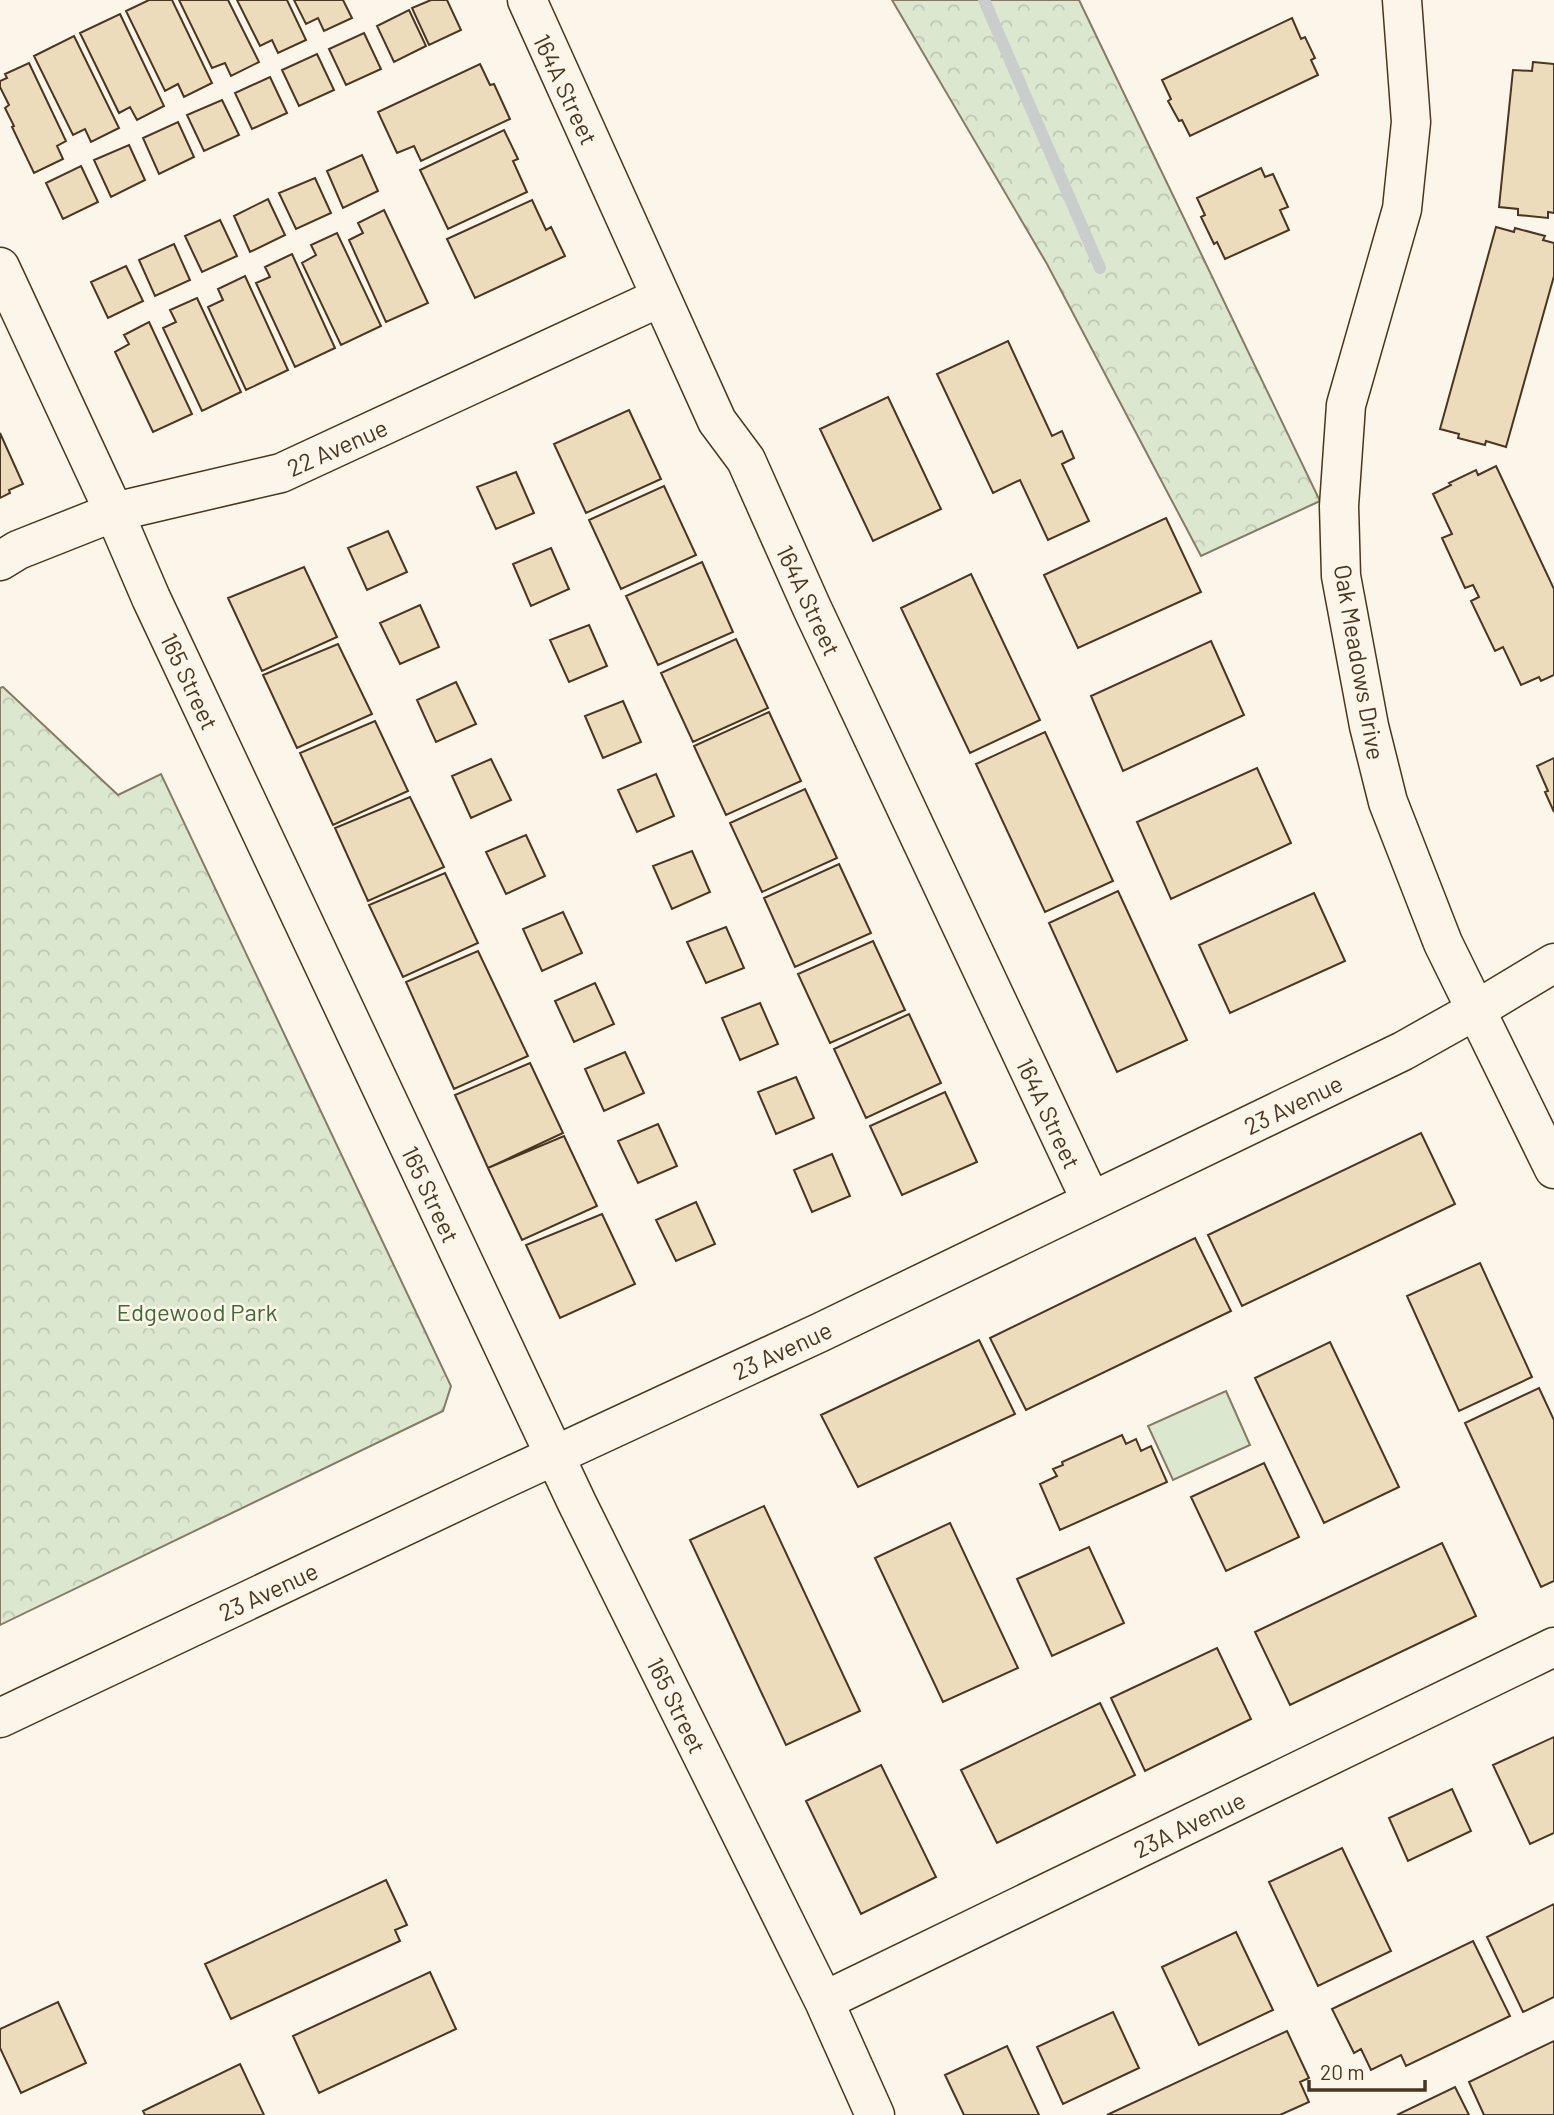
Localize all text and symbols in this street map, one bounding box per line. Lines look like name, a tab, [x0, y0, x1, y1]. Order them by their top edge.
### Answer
street label: 164A Street	[528, 29, 604, 149]
street label: 22 Avenue	[282, 412, 392, 482]
street label: 164A Street	[771, 540, 847, 660]
street label: Oak Meadows Drive	[1329, 562, 1391, 762]
street label: 165 Street	[155, 628, 225, 734]
street label: 164A Street	[1011, 1053, 1087, 1173]
street label: 23 Avenue	[1239, 1068, 1347, 1140]
street label: 165 Street	[396, 1141, 466, 1247]
park label: Edgewood Park	[116, 1297, 278, 1326]
street label: 23 Avenue	[728, 1314, 836, 1386]
street label: 23 Avenue	[214, 1555, 322, 1627]
street label: 165 Street	[641, 1652, 713, 1758]
street label: 23A Avenue	[1128, 1785, 1250, 1863]
scale bar	[1309, 2048, 1424, 2092]
text: 20 m	[1320, 2059, 1365, 2084]

